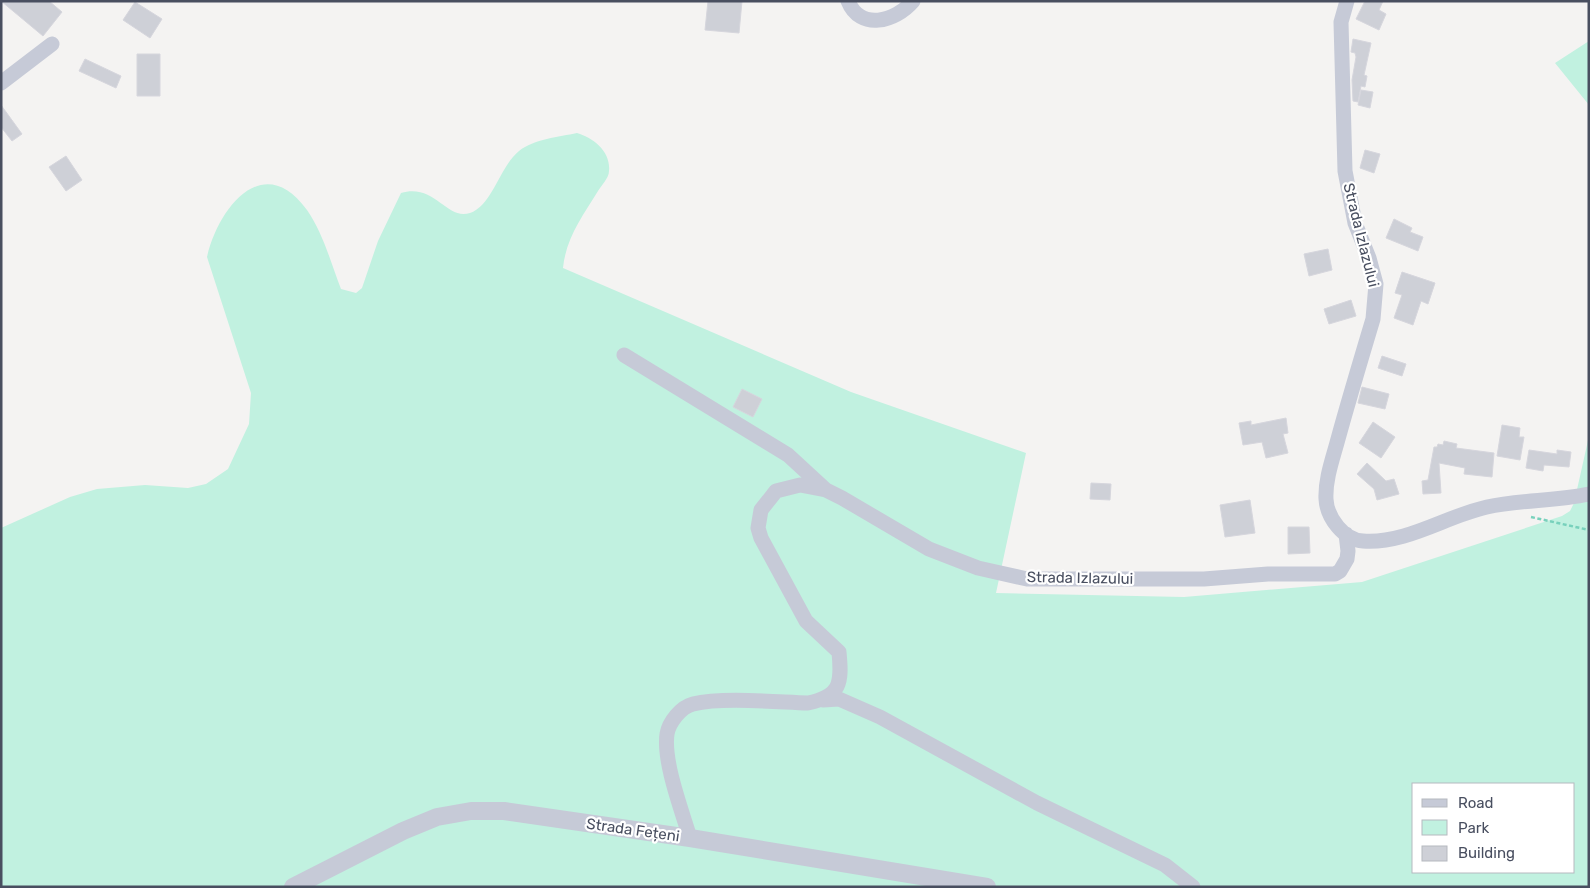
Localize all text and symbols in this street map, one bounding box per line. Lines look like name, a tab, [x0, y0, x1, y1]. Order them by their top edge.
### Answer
street label: Strada Izlazului	[1339, 181, 1383, 289]
street label: Strada Izlazului	[1027, 568, 1133, 588]
legend	[1412, 783, 1575, 873]
text: Road	[1458, 794, 1494, 812]
street label: Strada Fețeni	[585, 815, 681, 845]
text: Park	[1458, 819, 1489, 837]
text: Building	[1458, 844, 1515, 862]

